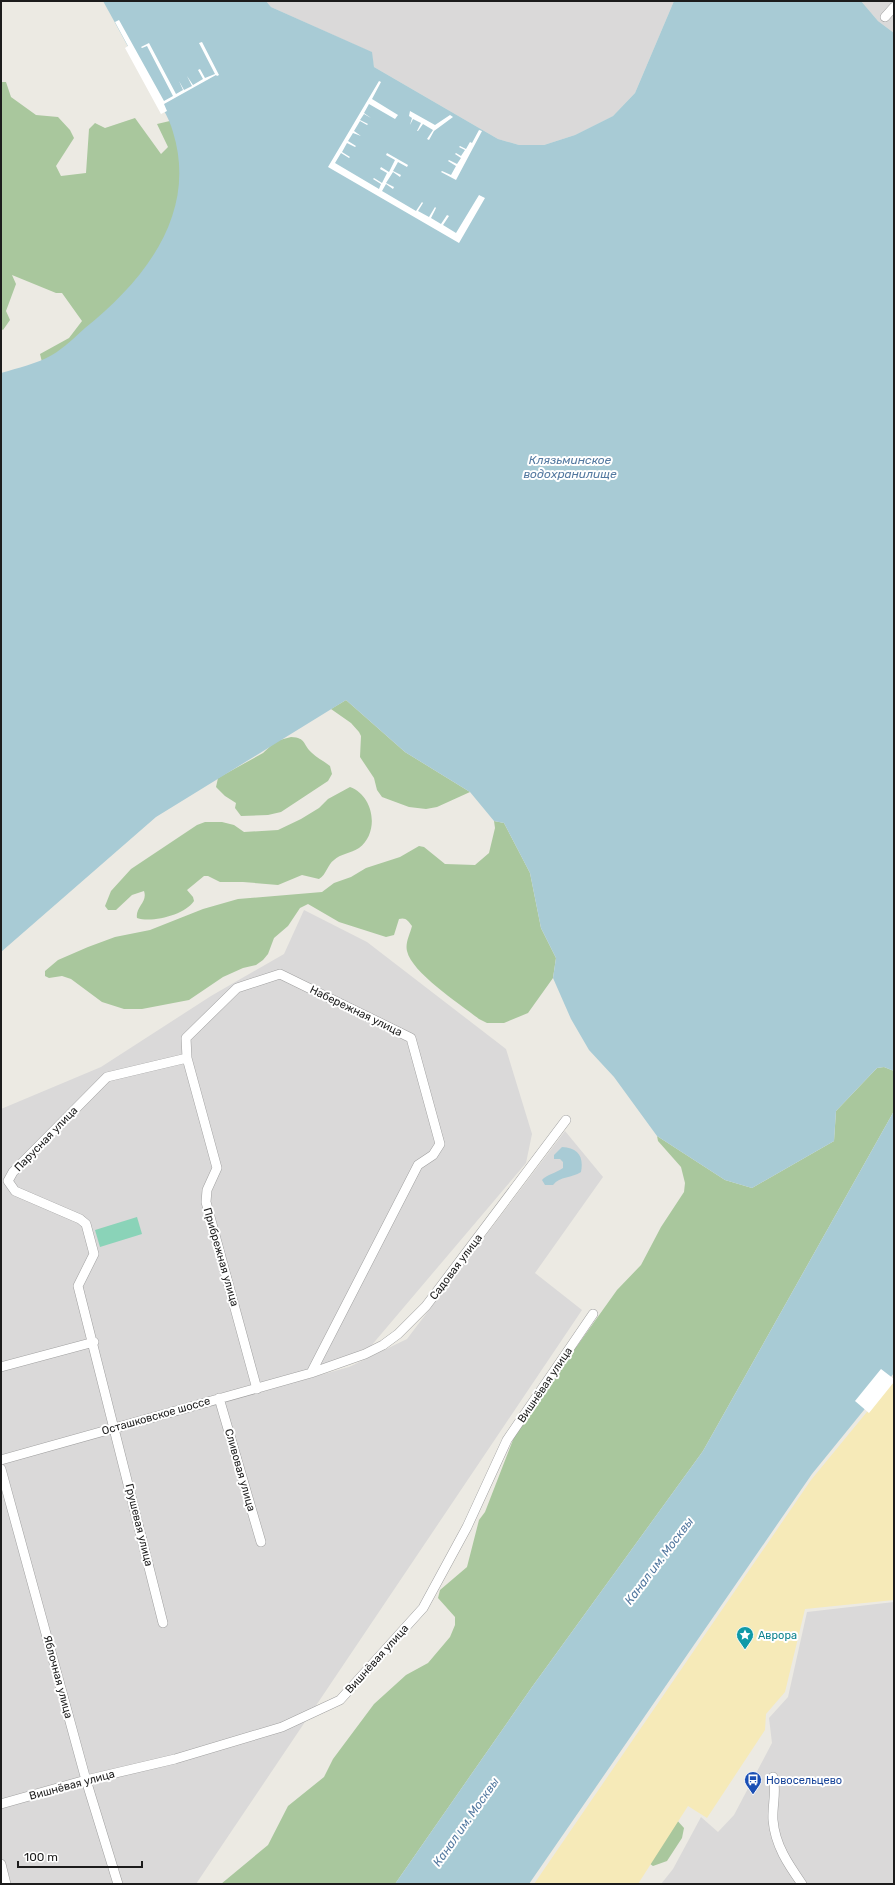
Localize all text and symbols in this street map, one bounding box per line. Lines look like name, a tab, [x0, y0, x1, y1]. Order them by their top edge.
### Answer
water label: Клязьминское водохранилище	[523, 453, 617, 481]
street label: Набережная улица	[308, 983, 404, 1039]
street label: Парусная улица	[12, 1104, 80, 1174]
street label: Прибрежная улица	[201, 1206, 241, 1308]
street label: Садовая улица	[427, 1232, 485, 1302]
street label: Вишнёвая улица	[515, 1345, 575, 1425]
street label: Осташковское шоссе	[100, 1394, 212, 1438]
street label: Сливовая улица	[222, 1427, 258, 1513]
street label: Грушевая улица	[122, 1482, 156, 1568]
water label: Канал им. Москвы	[622, 1514, 697, 1607]
street label: Вишнёвая улица	[343, 1622, 411, 1696]
place icon: Аврора	[735, 1625, 755, 1650]
place label: Аврора	[758, 1629, 797, 1642]
street label: Яблочная улица	[41, 1634, 75, 1720]
street label: Вишнёвая улица	[28, 1767, 116, 1803]
bus stop icon: Новосельцево	[743, 1770, 763, 1795]
place label: Новосельцево	[766, 1774, 842, 1787]
water label: Канал им. Москвы	[430, 1775, 502, 1869]
scale bar	[18, 1843, 142, 1869]
text: 100 m	[24, 1850, 58, 1864]

